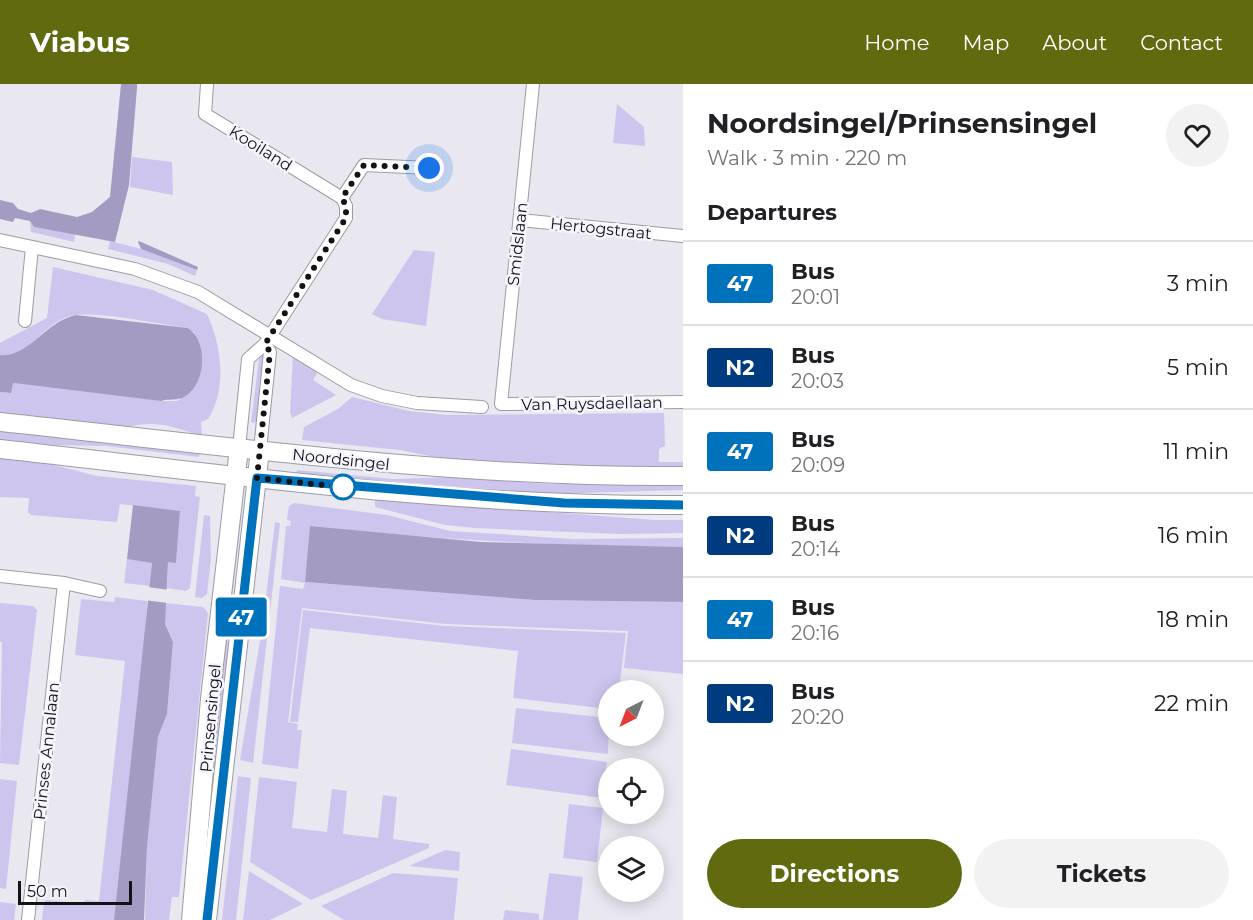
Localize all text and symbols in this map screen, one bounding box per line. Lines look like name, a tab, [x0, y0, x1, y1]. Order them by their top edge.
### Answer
text: Viabus	[30, 25, 130, 59]
text: Home	[864, 30, 929, 55]
text: Map	[962, 30, 1009, 55]
text: About	[1042, 30, 1107, 55]
text: Contact	[1140, 30, 1223, 55]
button: heart	[1166, 104, 1229, 167]
text: Noordsingel/Prinsensingel	[707, 106, 1097, 140]
street label: Kooiland	[226, 122, 296, 175]
text: Walk · 3 min · 220 m	[707, 146, 907, 170]
your location	[414, 153, 444, 183]
text: Departures	[707, 199, 837, 226]
street label: Smidslaan	[504, 201, 531, 287]
street label: Hertogstraat	[549, 214, 653, 243]
text: Bus	[791, 258, 835, 285]
text: 3 min	[1167, 270, 1229, 297]
text: 47	[727, 271, 753, 296]
text: 20:01	[791, 285, 840, 309]
text: Bus	[791, 342, 835, 369]
text: 5 min	[1167, 354, 1229, 381]
text: N2	[725, 355, 755, 380]
text: 20:03	[791, 369, 844, 393]
street label: Van Ruysdaellaan	[521, 393, 663, 414]
text: Bus	[791, 426, 835, 453]
text: 11 min	[1163, 438, 1229, 465]
text: 47	[727, 439, 753, 464]
street label: Noordsingel	[291, 445, 391, 474]
text: 20:09	[791, 453, 845, 477]
unlabelled marker	[330, 474, 356, 500]
text: Bus	[791, 510, 835, 537]
text: 16 min	[1158, 522, 1229, 549]
text: N2	[725, 523, 755, 548]
text: 20:14	[791, 537, 840, 561]
text: Bus	[791, 594, 835, 621]
line badge: 47	[214, 598, 268, 636]
text: 47	[228, 605, 254, 630]
text: 18 min	[1157, 606, 1229, 633]
text: 47	[727, 607, 753, 632]
text: 20:16	[791, 621, 839, 645]
street label: Prinsensingel	[196, 663, 225, 773]
text: Bus	[791, 678, 835, 705]
north arrow	[598, 680, 664, 746]
map controls	[598, 680, 664, 902]
street label: Prinses Annalaan	[30, 681, 63, 821]
text: 22 min	[1154, 690, 1229, 717]
text: N2	[725, 691, 755, 716]
text: 20:20	[791, 705, 844, 729]
button: locate	[598, 758, 664, 824]
button: layers	[598, 836, 664, 902]
button: Directions	[707, 839, 962, 908]
button: Tickets	[974, 839, 1229, 908]
scale bar	[18, 878, 132, 906]
text: 50 m	[27, 882, 68, 901]

